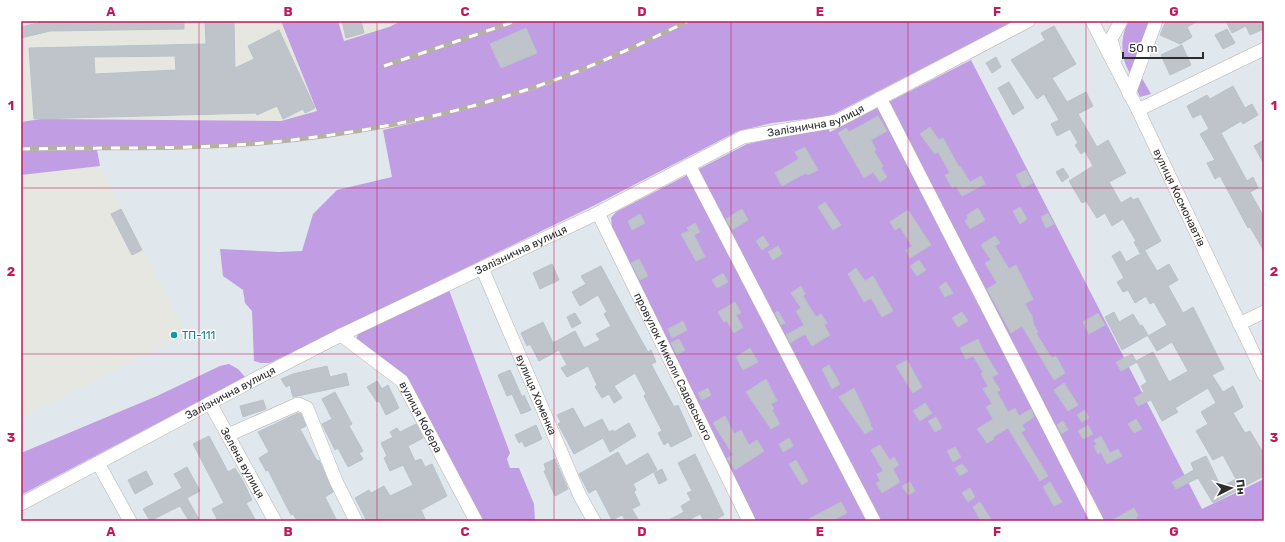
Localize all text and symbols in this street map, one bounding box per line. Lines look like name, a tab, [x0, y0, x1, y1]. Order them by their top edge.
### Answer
text: A	[106, 4, 116, 19]
text: B	[283, 4, 293, 19]
text: C	[460, 4, 470, 19]
text: D	[637, 4, 647, 19]
text: E	[816, 4, 824, 19]
text: F	[993, 4, 1001, 19]
text: G	[1169, 4, 1179, 19]
scale bar	[1123, 34, 1203, 60]
text: 50 m	[1129, 41, 1157, 55]
text: 1	[8, 98, 14, 113]
text: 1	[1271, 98, 1277, 113]
street label: Залізнична вулиця	[766, 102, 867, 140]
street label: вулиця Космонавтів	[1150, 147, 1208, 249]
street label: Залізнична вулиця	[473, 223, 569, 277]
text: 2	[7, 264, 15, 279]
text: 2	[1270, 264, 1278, 279]
street label: провулок Миколи Садовського	[631, 291, 714, 443]
place label: ТП-111	[182, 329, 215, 342]
marker: ТП-111	[169, 330, 179, 340]
street label: вулиця Хоменка	[513, 353, 559, 437]
street label: Залізнична вулиця	[183, 364, 278, 422]
street label: вулиця Кобера	[396, 379, 445, 455]
street label: Зелена вулиця	[218, 425, 267, 500]
text: 3	[7, 430, 16, 445]
text: 3	[1270, 430, 1279, 445]
north arrow	[1211, 468, 1251, 508]
text: Пн	[1233, 479, 1248, 495]
text: A	[106, 524, 116, 539]
text: B	[283, 524, 293, 539]
text: C	[460, 524, 470, 539]
text: D	[637, 524, 647, 539]
text: E	[816, 524, 824, 539]
text: F	[993, 524, 1001, 539]
text: G	[1169, 524, 1179, 539]

